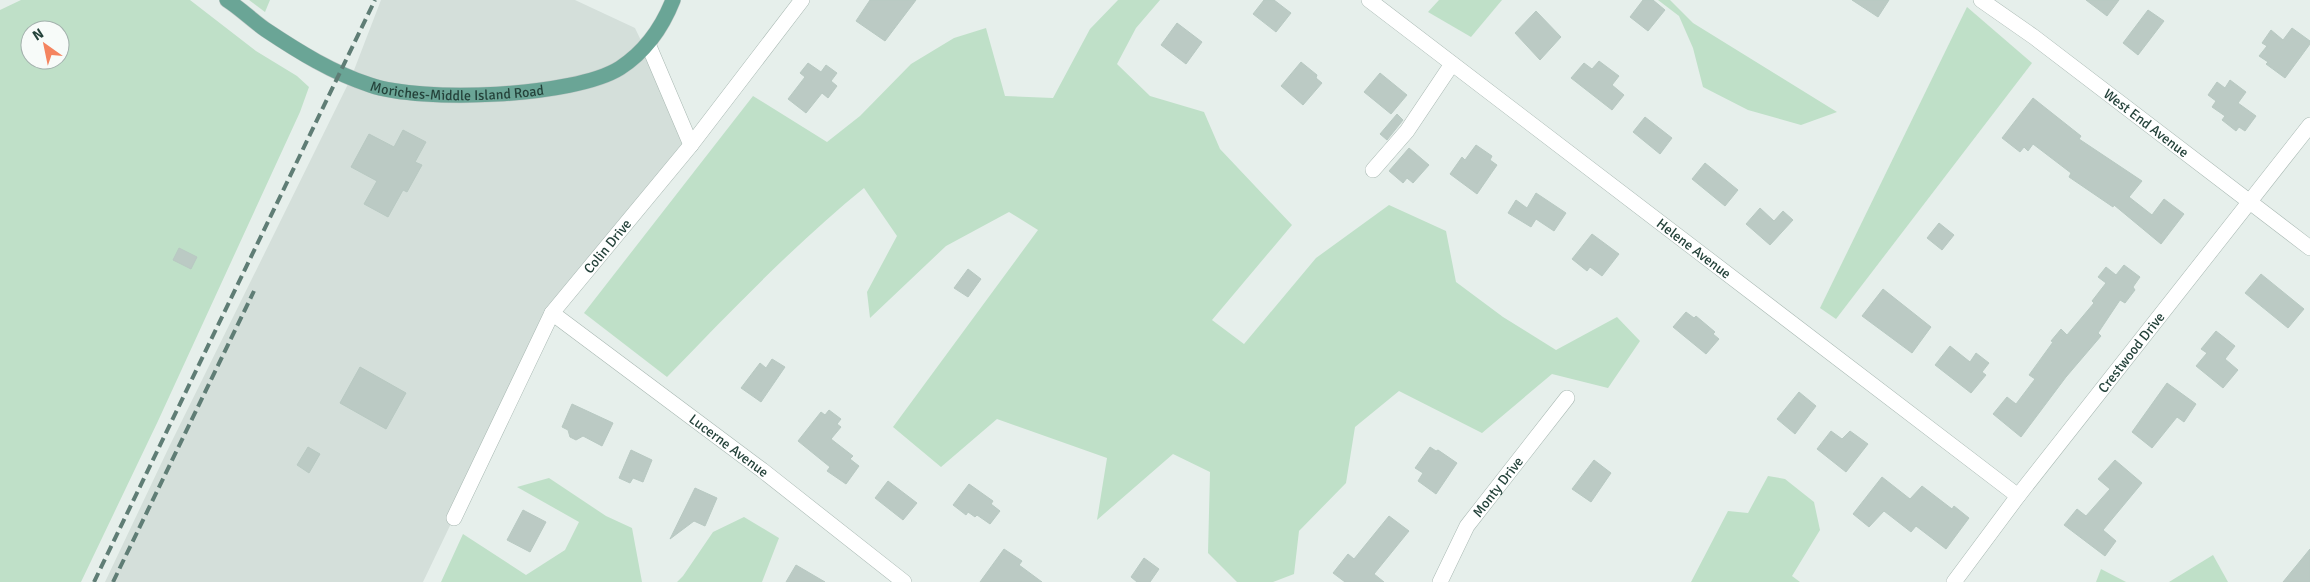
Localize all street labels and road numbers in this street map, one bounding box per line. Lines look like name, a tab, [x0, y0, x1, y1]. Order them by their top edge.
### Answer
street label: Moriches-Middle Island Road	[368, 78, 545, 104]
street label: West End Avenue	[2100, 85, 2192, 161]
street label: Helene Avenue	[1653, 215, 1734, 283]
street label: Colin Drive	[580, 216, 635, 277]
street label: Crestwood Drive	[2094, 309, 2168, 396]
street label: Lucerne Avenue	[686, 411, 772, 481]
street label: Monty Drive	[1469, 453, 1527, 521]

